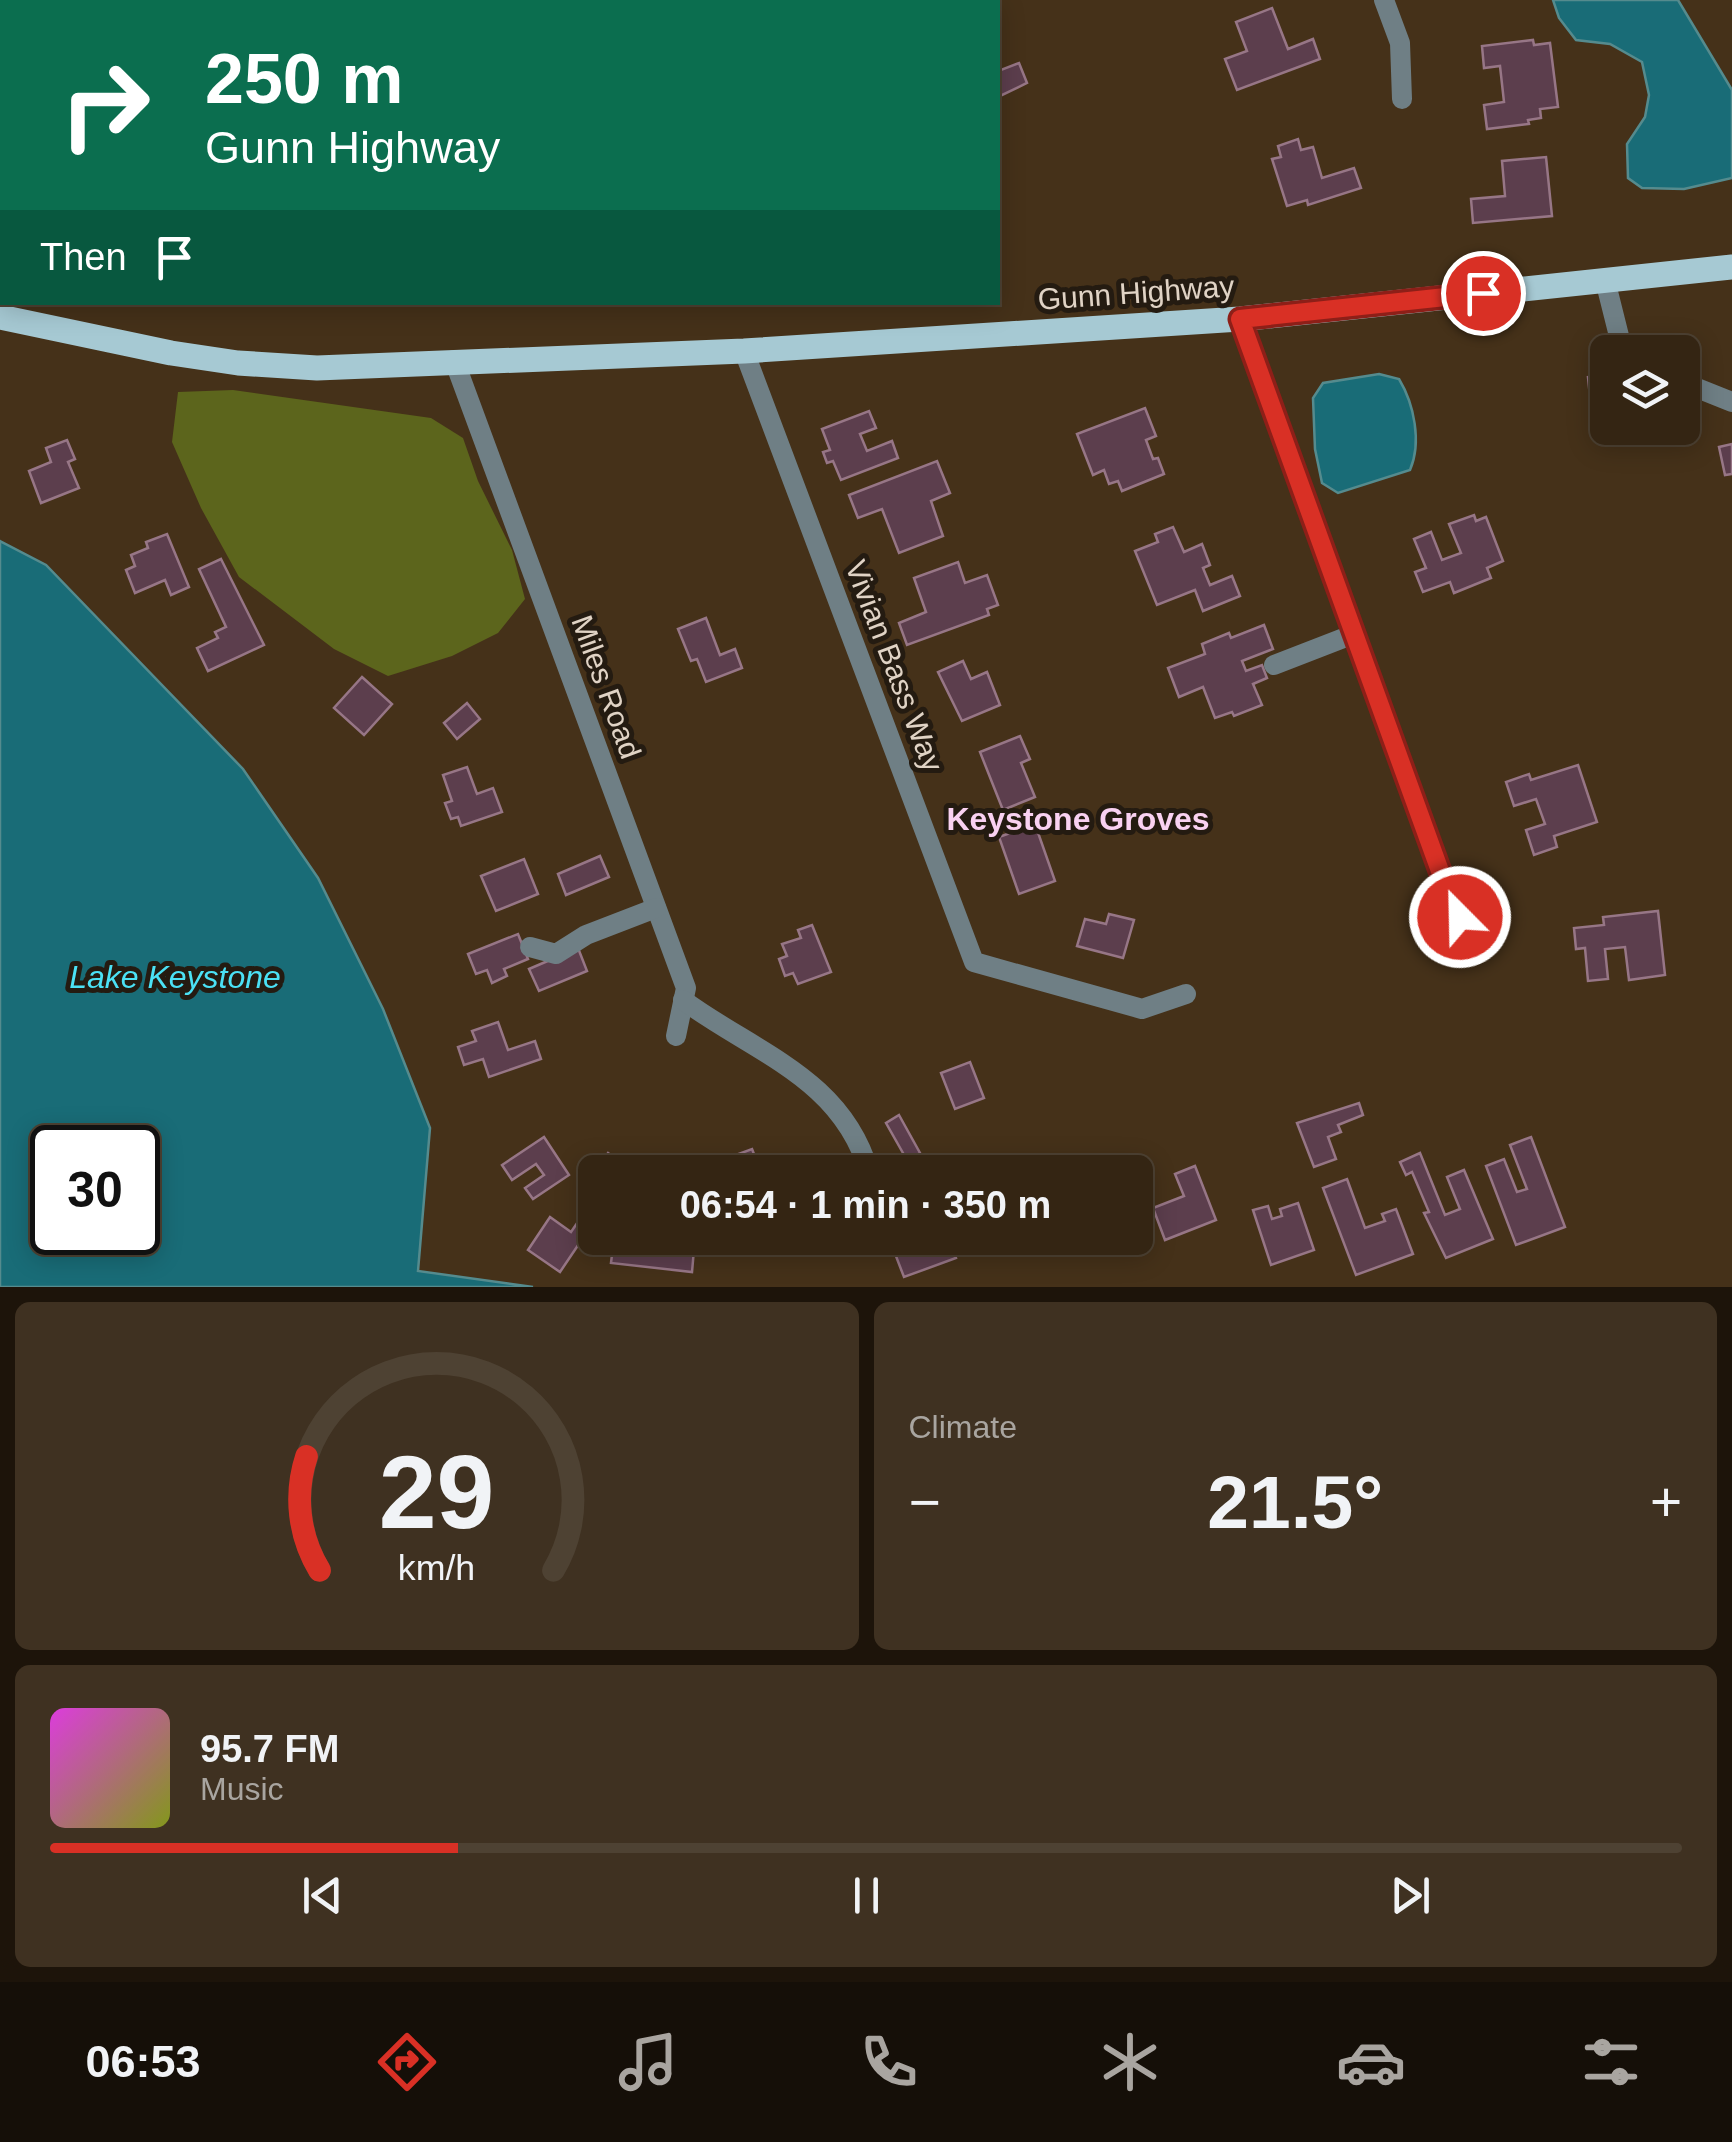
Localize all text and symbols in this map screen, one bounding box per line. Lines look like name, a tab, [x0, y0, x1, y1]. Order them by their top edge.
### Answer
icon: right	[40, 40, 170, 170]
text: 250 m	[205, 40, 403, 118]
text: Gunn Highway	[205, 122, 500, 173]
icon: arrive	[147, 230, 202, 285]
text: Then	[40, 236, 127, 278]
pin	[1441, 251, 1526, 336]
icon: arrive	[1456, 266, 1511, 321]
street label: Gunn Highway	[1037, 269, 1235, 316]
map controls	[1590, 335, 1700, 445]
button: layers	[1590, 335, 1700, 445]
street label: Vivian Bass Way	[839, 556, 950, 776]
street label: Miles Road	[565, 611, 648, 763]
district label: Keystone Groves	[946, 801, 1210, 837]
position arrow	[1408, 865, 1512, 969]
water label: Lake Keystone	[69, 959, 281, 995]
speed limit sign: 30	[30, 1125, 160, 1255]
text: 06:54 · 1 min · 350 m	[680, 1184, 1051, 1226]
text: Climate	[909, 1409, 1017, 1445]
text: 29	[379, 1434, 495, 1550]
text: 21.5°	[1207, 1460, 1383, 1544]
text: −	[909, 1471, 941, 1533]
text: +	[1650, 1471, 1682, 1533]
text: km/h	[398, 1548, 475, 1588]
text: 95.7 FM	[200, 1728, 339, 1770]
text: Music	[200, 1771, 284, 1807]
icon: previous	[295, 1868, 350, 1923]
icon: pause	[839, 1868, 894, 1923]
icon: next	[1383, 1868, 1438, 1923]
icon: directions	[372, 2027, 442, 2097]
icon: music	[613, 2027, 683, 2097]
icon: phone	[854, 2027, 924, 2097]
icon: climate	[1095, 2027, 1165, 2097]
icon: car	[1336, 2027, 1406, 2097]
icon: filters	[1576, 2027, 1646, 2097]
text: 06:53	[85, 2036, 201, 2087]

